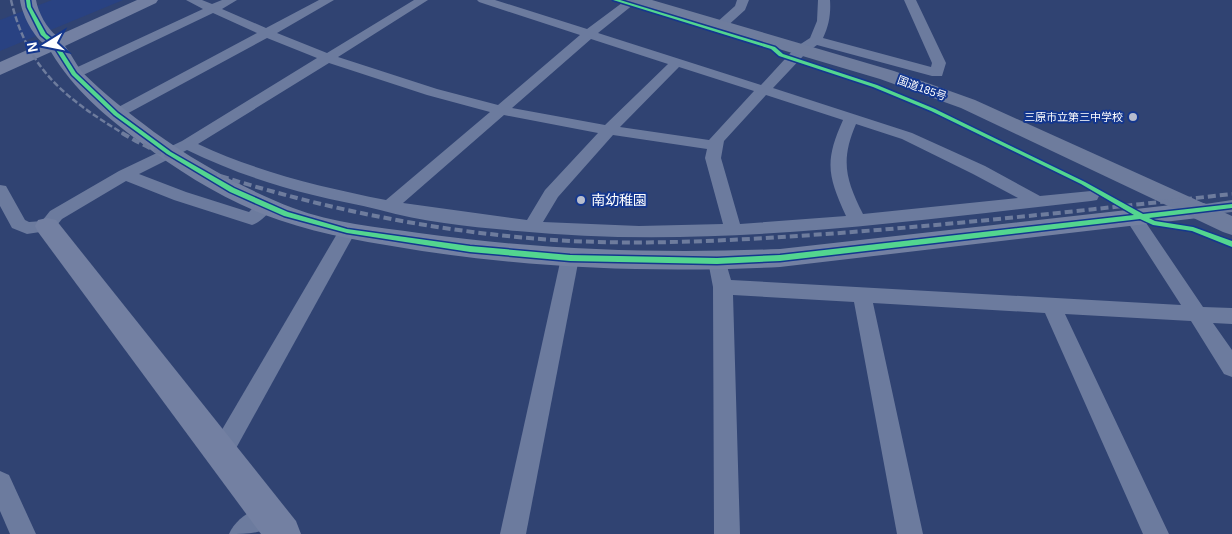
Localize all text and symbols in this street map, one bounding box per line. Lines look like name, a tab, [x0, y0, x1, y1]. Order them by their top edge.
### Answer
north arrow	[20, 20, 70, 70]
text: N	[23, 41, 41, 54]
street label: 国道185号	[896, 74, 948, 102]
place label: 三原市立第三中学校	[1024, 111, 1123, 123]
marker: 三原市立第三中学校	[1127, 111, 1139, 123]
place label: 南幼稚園	[591, 192, 647, 208]
marker: 南幼稚園	[575, 194, 587, 206]

